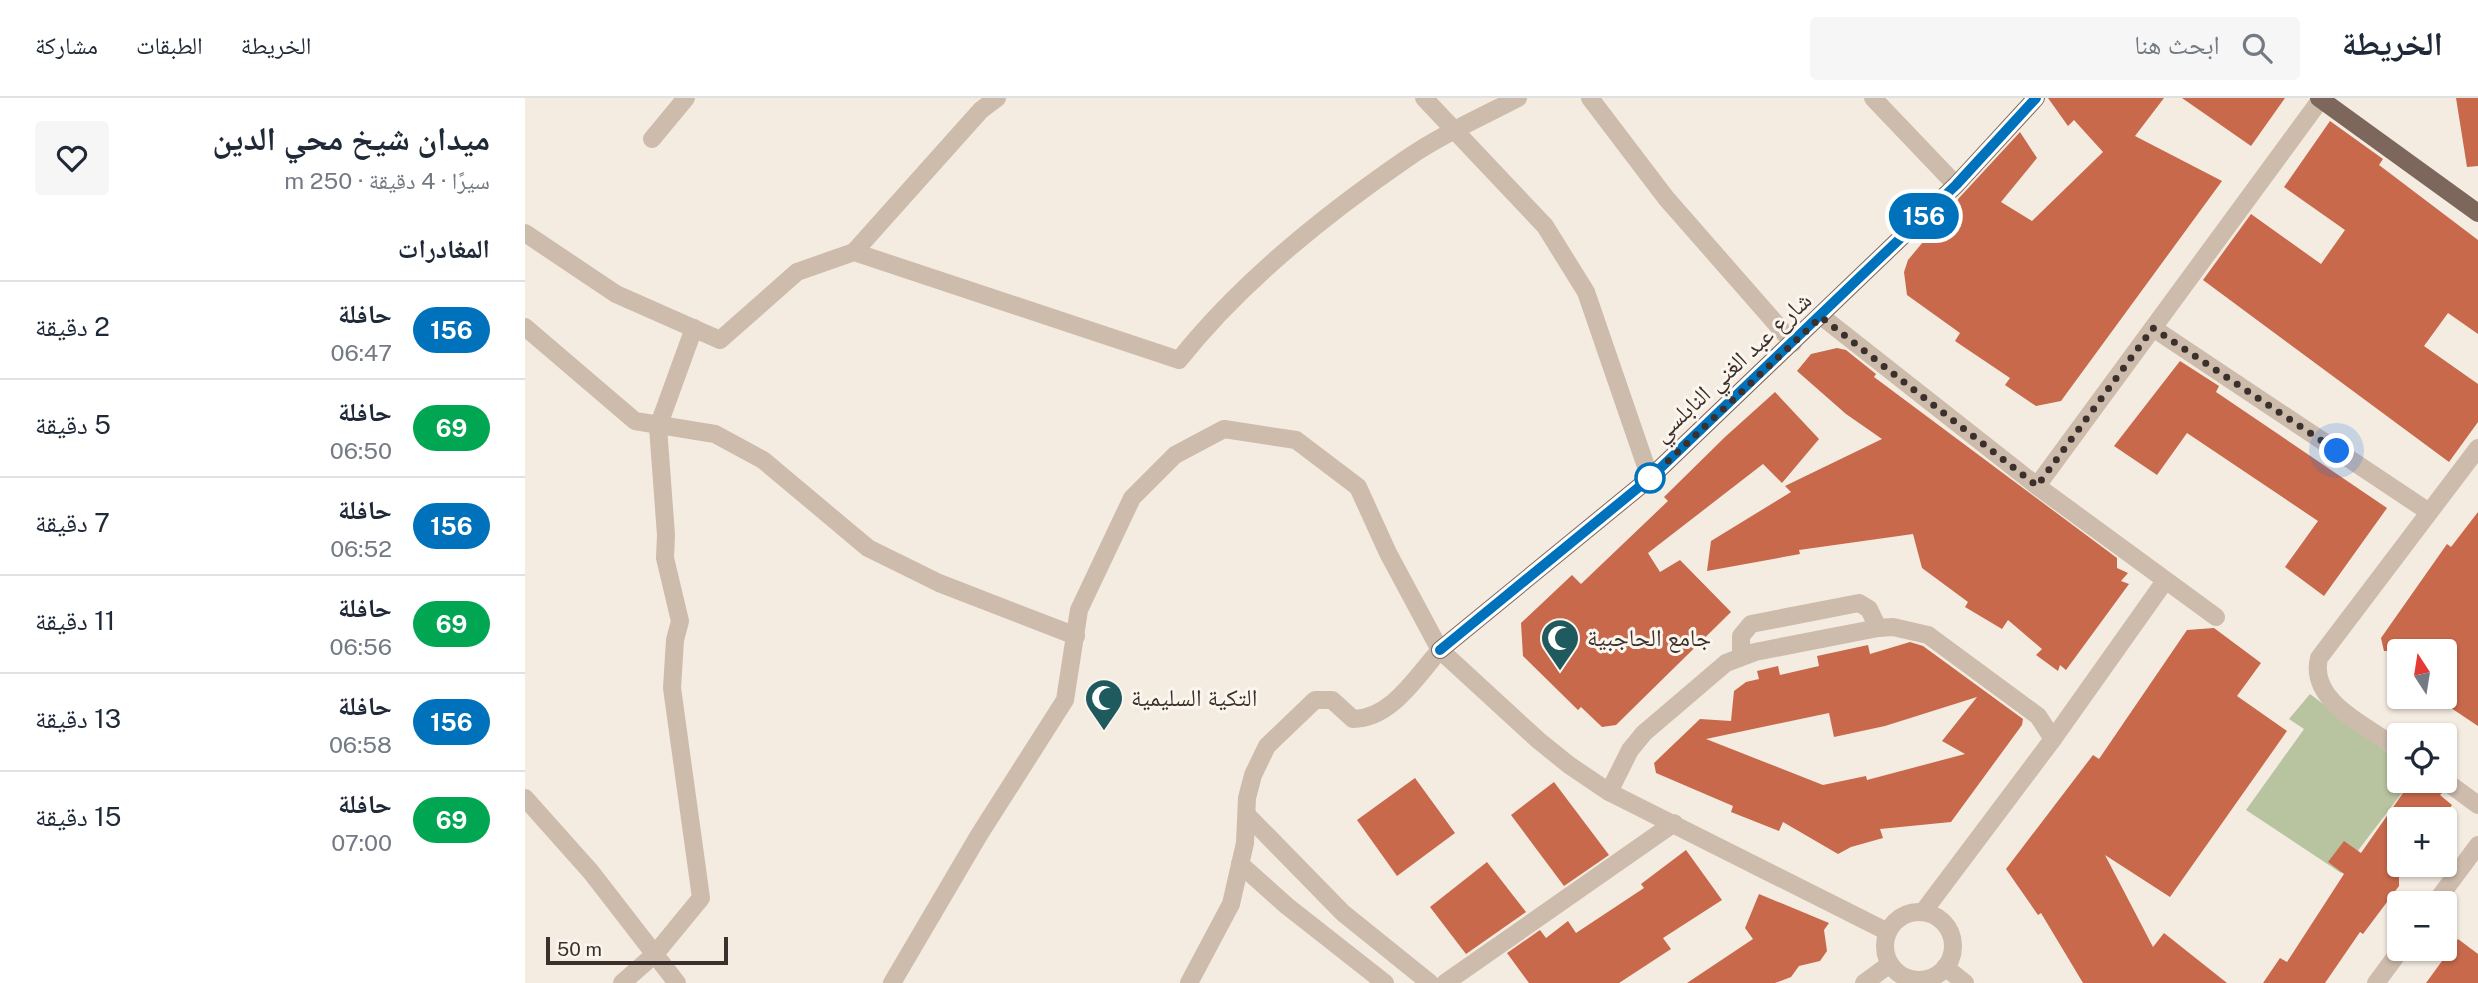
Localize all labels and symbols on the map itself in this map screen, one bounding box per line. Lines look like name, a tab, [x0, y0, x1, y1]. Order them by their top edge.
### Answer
line badge: 156	[1884, 193, 1964, 239]
street label: شارع عبد الغني النابلسي	[1646, 286, 1821, 451]
your location	[2319, 433, 2354, 468]
unlabelled marker	[1635, 463, 1665, 493]
mosque icon: جامع الحاجبية	[1539, 617, 1581, 672]
place label: جامع الحاجبية	[1587, 623, 1711, 653]
north arrow	[2387, 639, 2457, 709]
mosque icon: التكية السليمية	[1083, 677, 1125, 732]
place label: التكية السليمية	[1131, 683, 1257, 711]
scale bar	[546, 934, 728, 966]

